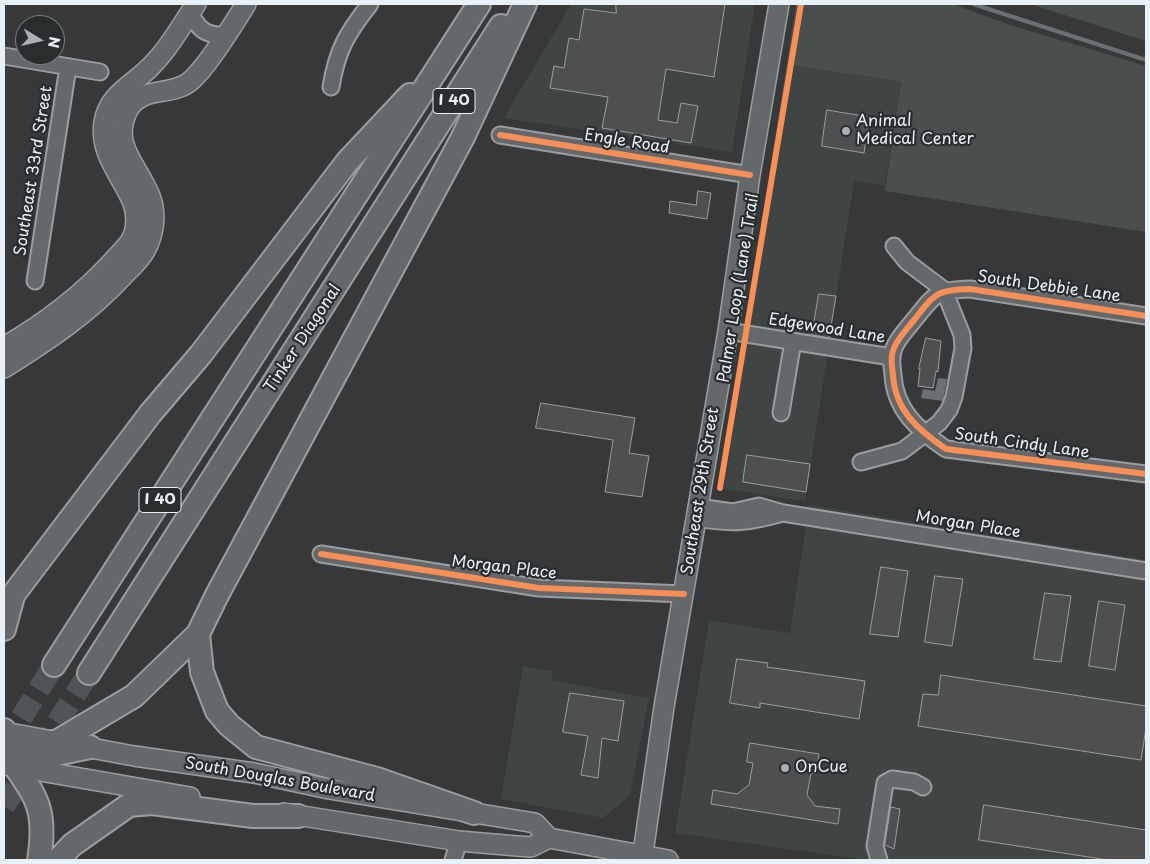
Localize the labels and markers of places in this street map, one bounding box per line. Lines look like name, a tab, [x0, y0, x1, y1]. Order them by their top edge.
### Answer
place label: Animal Medical Center	[856, 112, 974, 150]
marker: Animal Medical Center	[840, 125, 852, 137]
place label: OnCue	[795, 758, 848, 778]
marker: OnCue	[779, 762, 791, 774]

